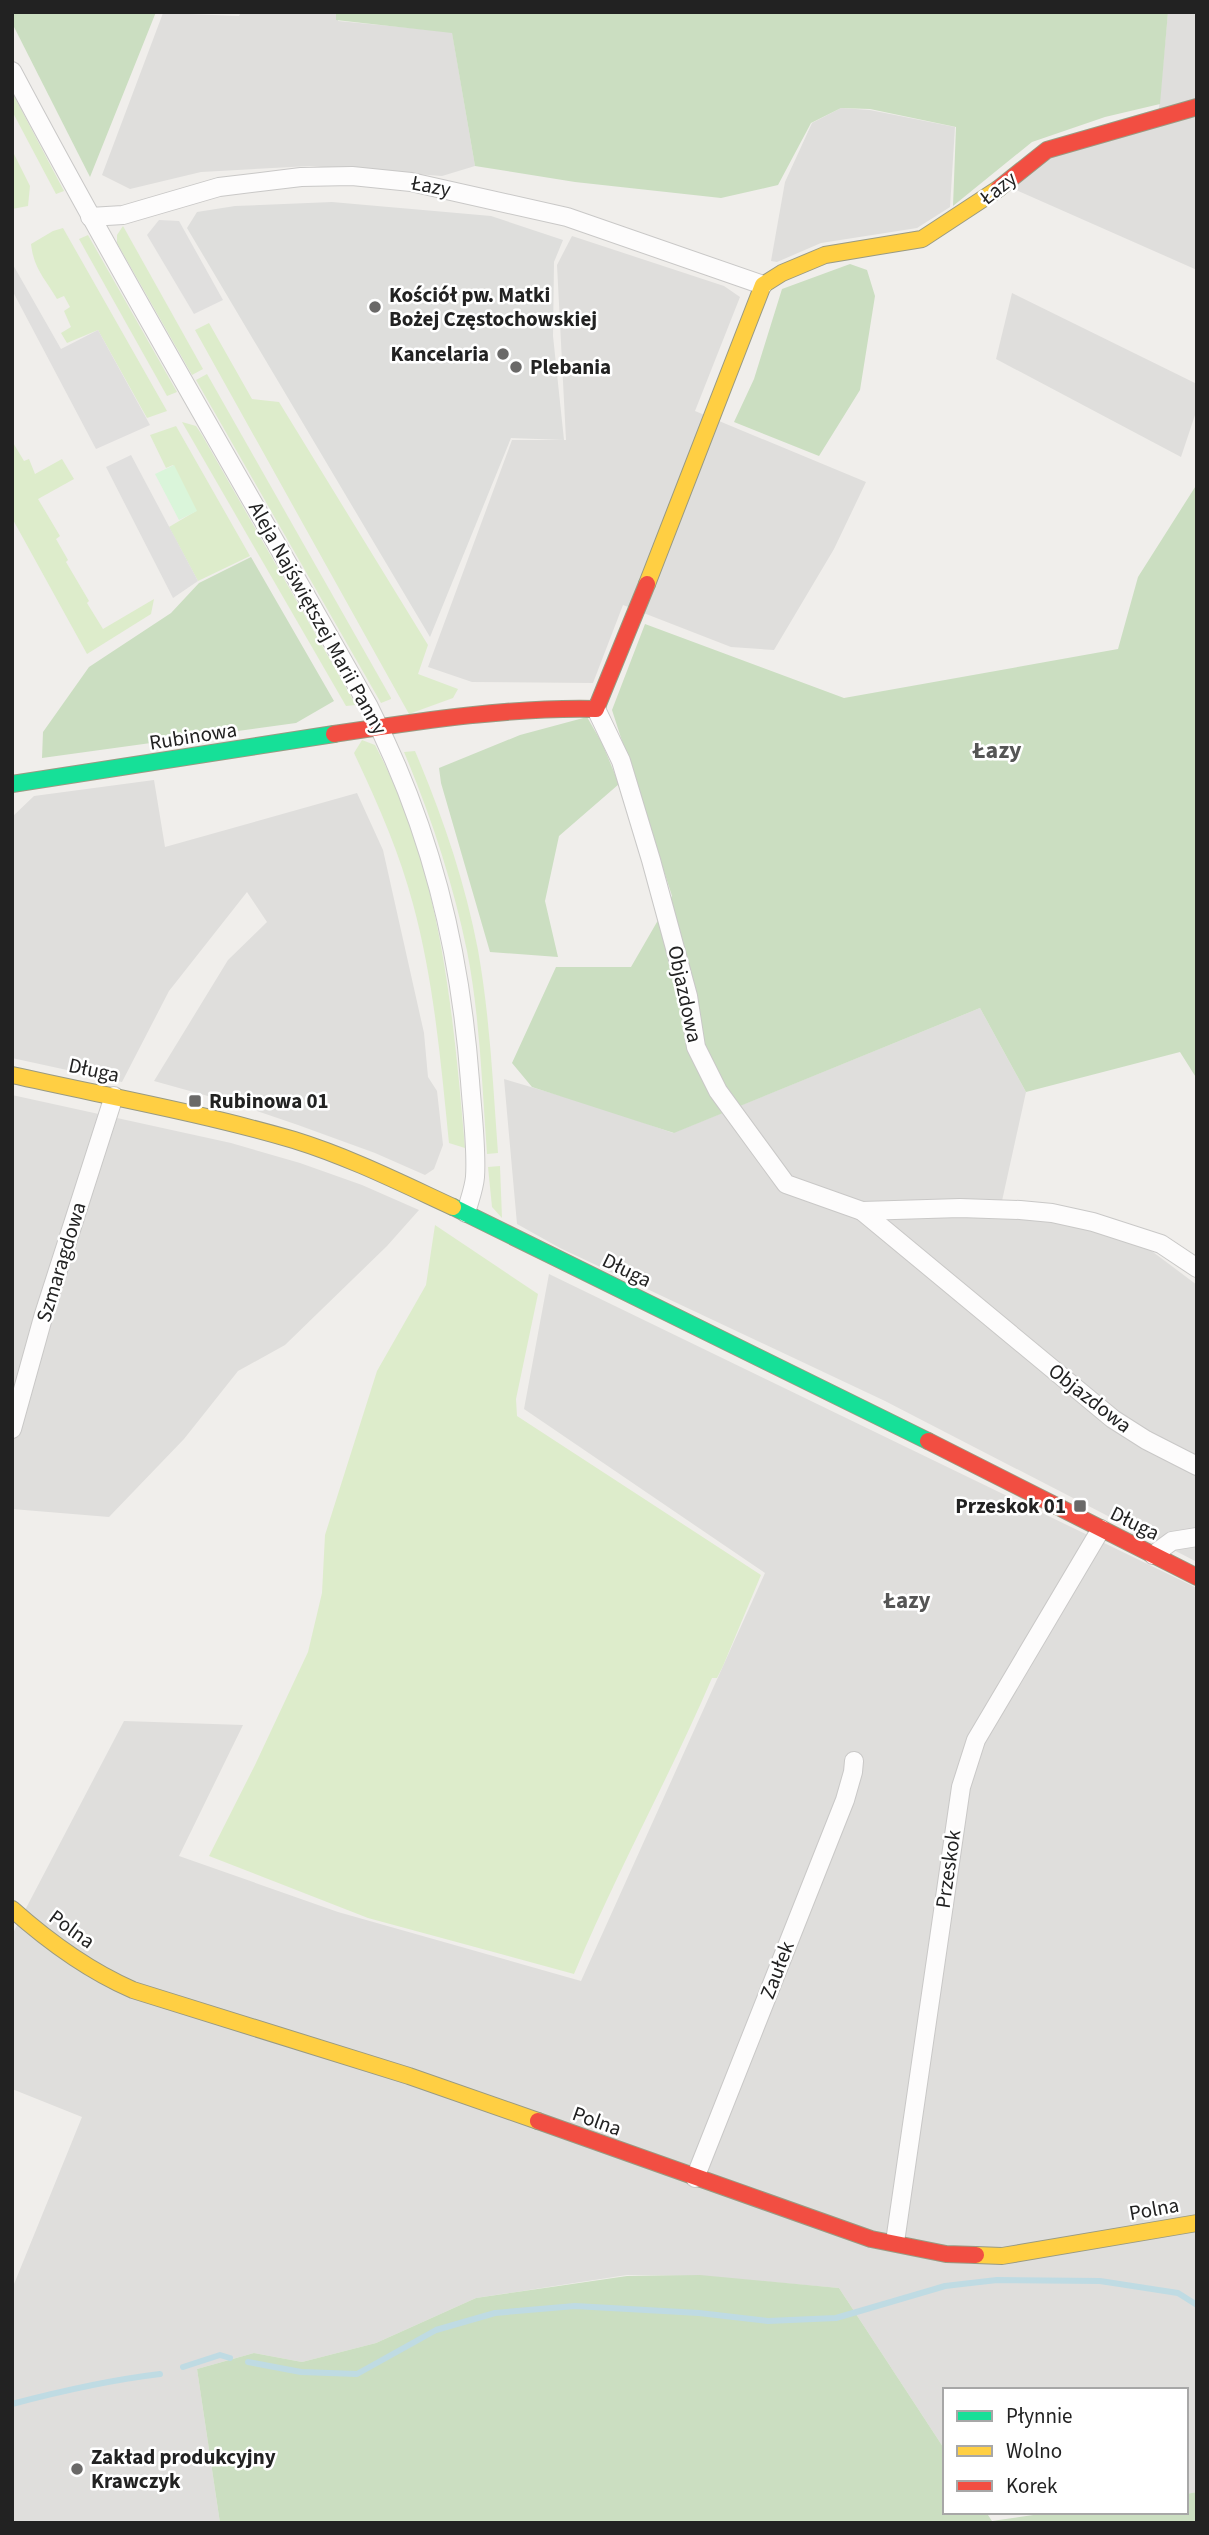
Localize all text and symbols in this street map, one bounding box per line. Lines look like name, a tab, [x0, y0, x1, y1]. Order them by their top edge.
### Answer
street label: Łazy	[972, 164, 1023, 213]
street label: Łazy	[408, 167, 454, 205]
place label: Kościół pw. Matki Bożej Częstochowskiej	[389, 280, 597, 334]
marker: Kościół pw. Matki Bożej Częstochowskiej	[367, 299, 383, 315]
place label: Kancelaria	[391, 339, 489, 369]
marker: Kancelaria	[495, 346, 511, 362]
place label: Plebania	[530, 352, 611, 382]
marker: Plebania	[508, 359, 524, 375]
street label: Aleja Najświętszej Marii Panny	[241, 496, 395, 740]
street label: Rubinowa	[147, 714, 239, 758]
district label: Łazy	[971, 733, 1022, 768]
street label: Objazdowa	[660, 943, 710, 1045]
street label: Długa	[66, 1050, 122, 1090]
place label: Rubinowa 01	[209, 1086, 329, 1116]
marker: Rubinowa 01	[187, 1093, 203, 1109]
street label: Szmaragdowa	[28, 1198, 94, 1326]
street label: Długa	[597, 1245, 657, 1295]
street label: Objazdowa	[1042, 1356, 1138, 1440]
place label: Przeskok 01	[955, 1491, 1066, 1521]
marker: Przeskok 01	[1072, 1498, 1088, 1514]
street label: Długa	[1105, 1498, 1165, 1548]
district label: Łazy	[883, 1584, 931, 1617]
street label: Przeskok	[928, 1827, 968, 1910]
street label: Polna	[43, 1902, 101, 1956]
street label: Zaułek	[752, 1936, 802, 2003]
street label: Polna	[568, 2098, 626, 2144]
street label: Polna	[1127, 2190, 1181, 2228]
legend	[943, 2388, 1188, 2514]
text: Płynnie	[1006, 2401, 1073, 2431]
text: Wolno	[1006, 2436, 1062, 2466]
place label: Zakład produkcyjny Krawczyk	[91, 2442, 276, 2496]
marker: Zakład produkcyjny Krawczyk	[69, 2461, 85, 2477]
text: Korek	[1006, 2471, 1058, 2501]

